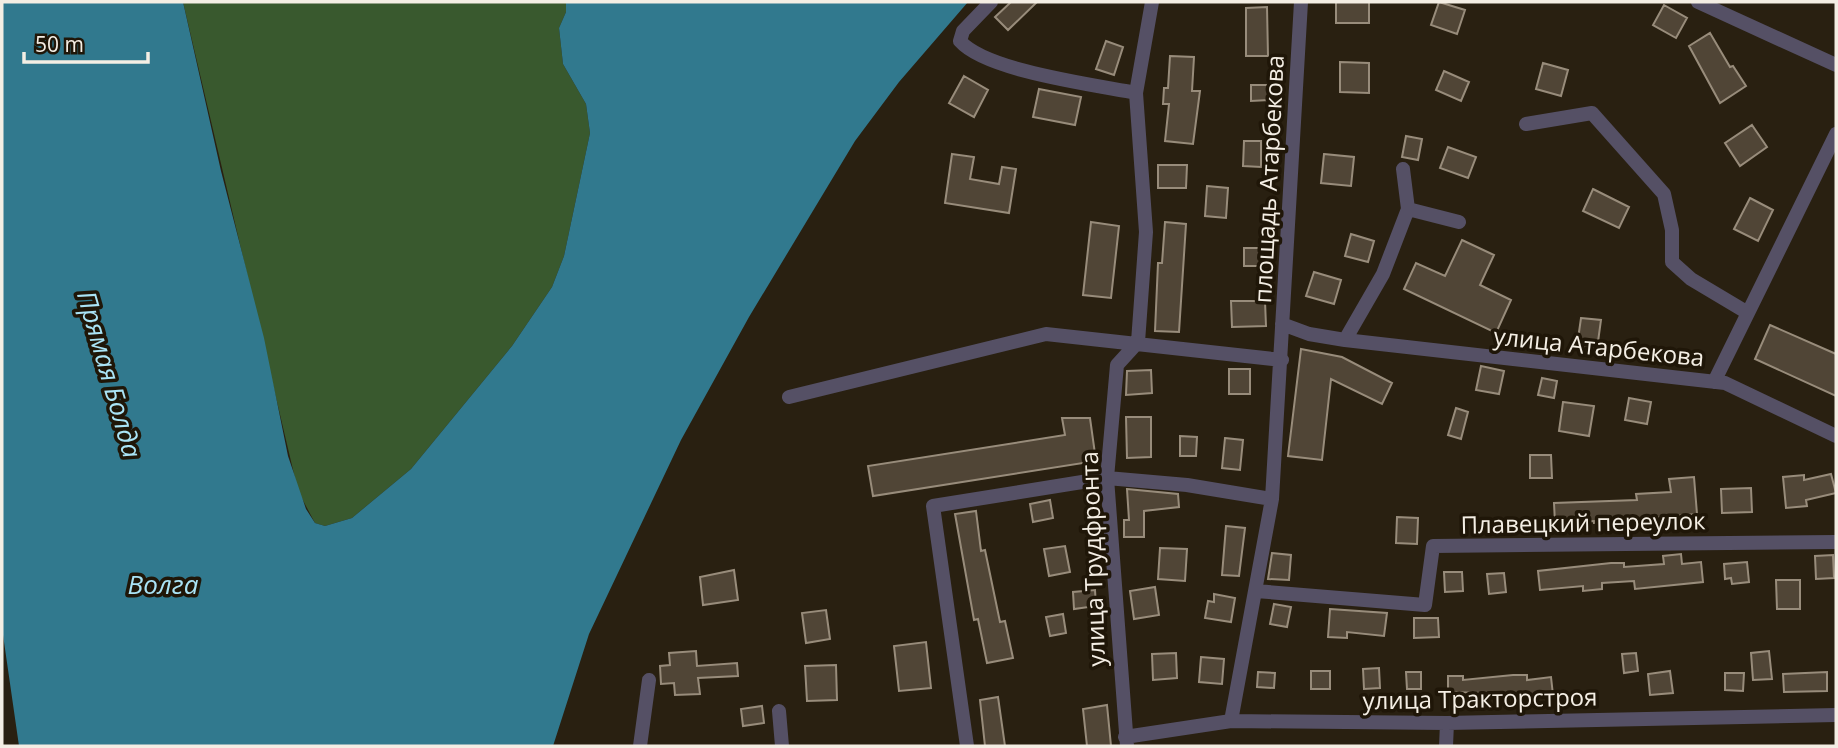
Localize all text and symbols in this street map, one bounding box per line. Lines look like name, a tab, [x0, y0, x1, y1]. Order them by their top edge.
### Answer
scale bar	[24, 21, 149, 65]
text: 50 m	[35, 30, 84, 58]
street label: площадь Атарбекова	[1245, 54, 1291, 304]
water label: Прямая Болда	[69, 286, 151, 462]
street label: улица Атарбекова	[1492, 319, 1706, 373]
street label: улица Трудфронта	[1072, 451, 1112, 667]
street label: Плавецкий переулок	[1460, 503, 1706, 541]
water label: Волга	[128, 566, 199, 602]
street label: улица Тракторстроя	[1362, 679, 1598, 717]

